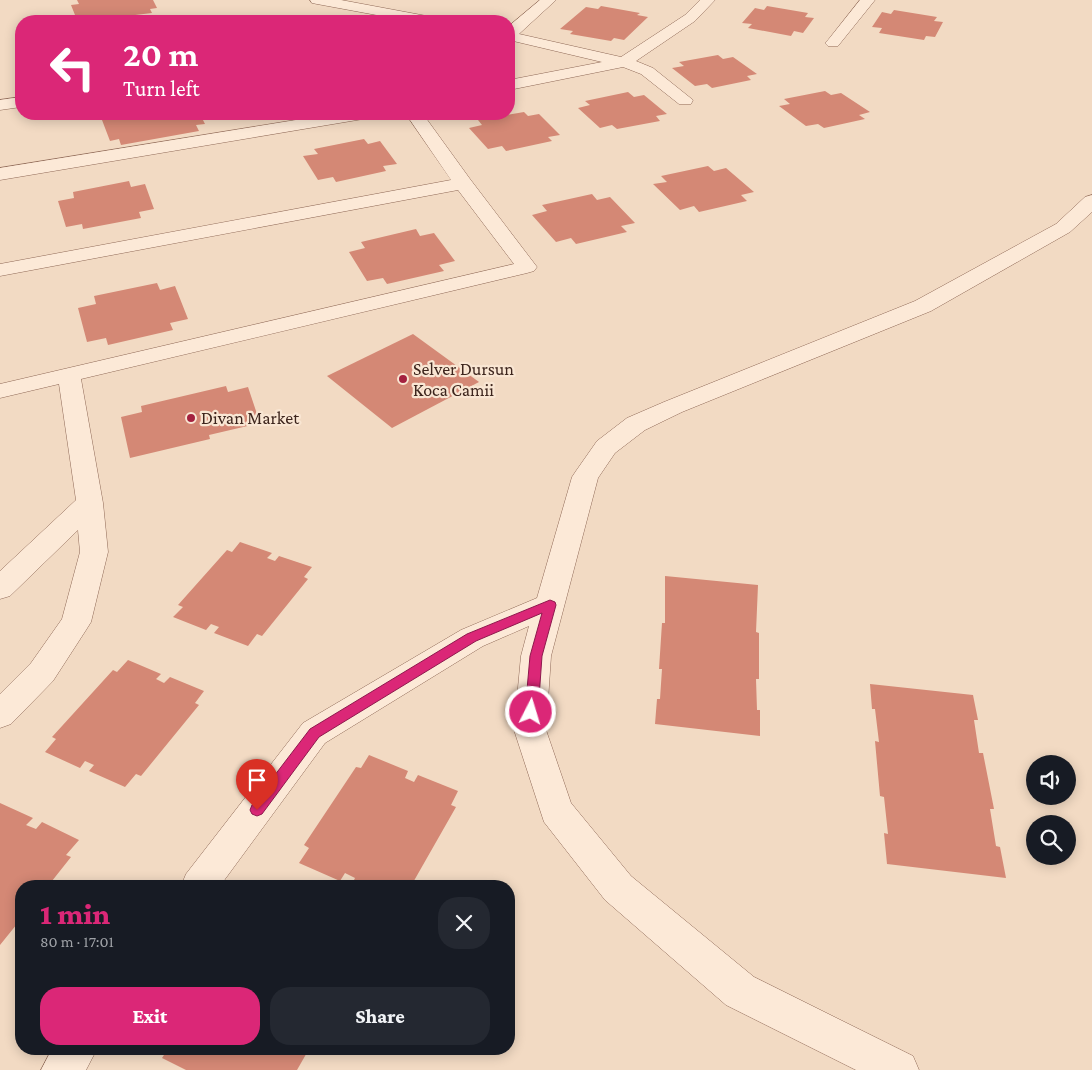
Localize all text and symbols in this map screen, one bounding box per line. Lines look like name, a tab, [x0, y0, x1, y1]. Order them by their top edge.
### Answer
icon: left	[40, 35, 105, 100]
text: 20 m	[123, 35, 198, 74]
text: Turn left	[123, 76, 200, 101]
place label: Selver Dursun Koca Camii	[413, 359, 514, 400]
marker: Selver Dursun Koca Camii	[397, 373, 409, 385]
place label: Divan Market	[201, 408, 300, 428]
marker: Divan Market	[185, 412, 197, 424]
position arrow	[504, 685, 556, 737]
map controls	[1026, 755, 1076, 865]
button: sound	[1026, 755, 1076, 805]
pin	[236, 759, 278, 810]
icon: arrive	[243, 766, 271, 794]
button: search	[1026, 815, 1076, 865]
text: 1 min	[40, 897, 110, 930]
button: close	[438, 897, 490, 949]
text: 80 m · 17:01	[40, 933, 114, 950]
button: Exit	[40, 987, 260, 1045]
button: Share	[270, 987, 490, 1045]

